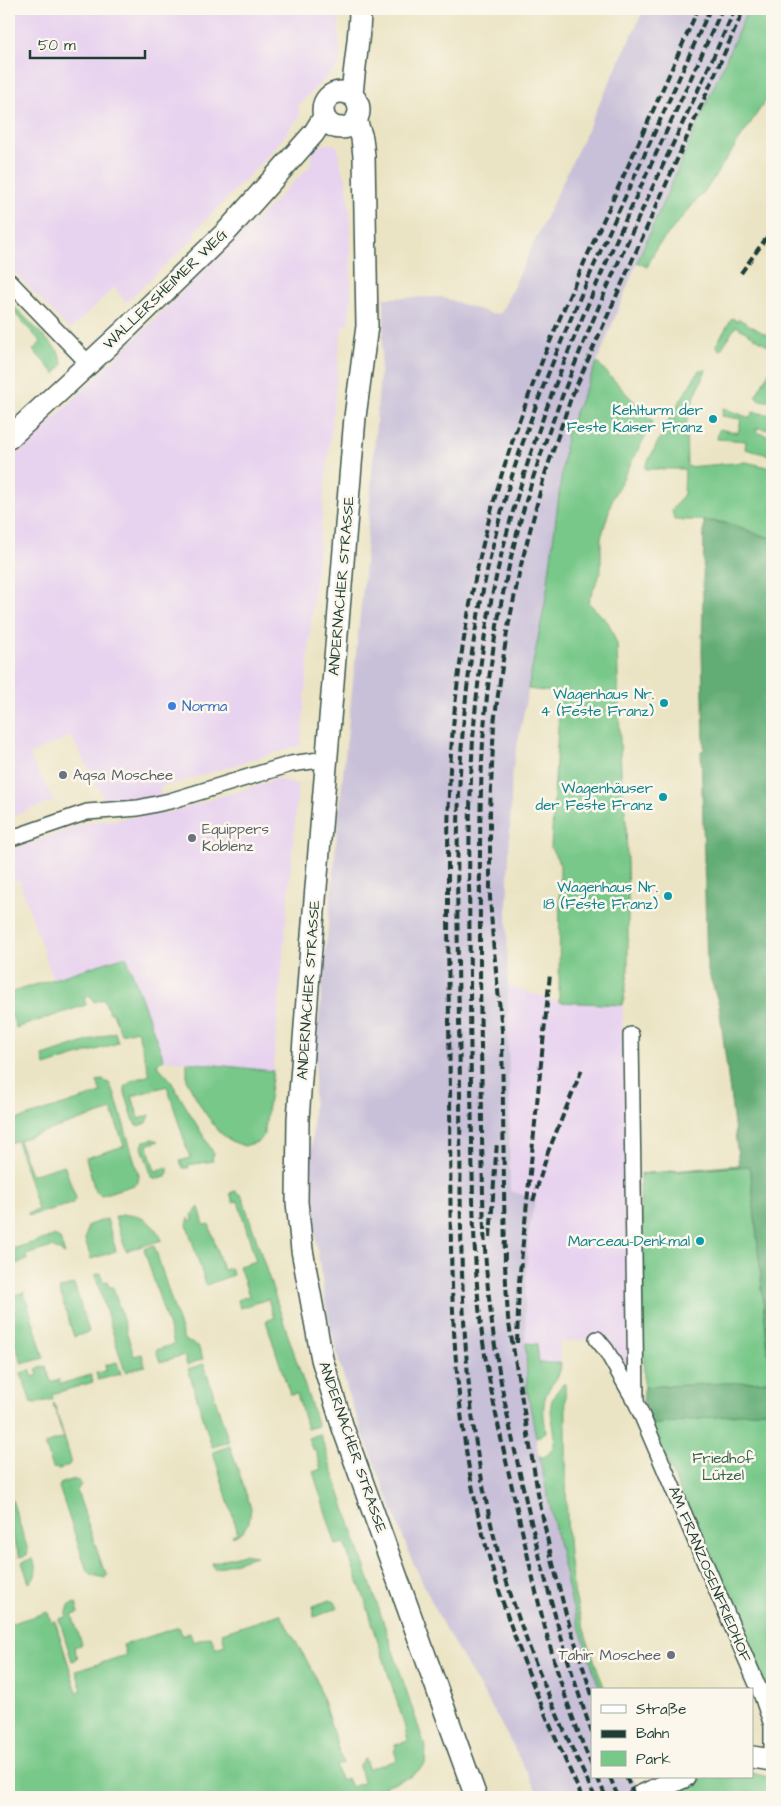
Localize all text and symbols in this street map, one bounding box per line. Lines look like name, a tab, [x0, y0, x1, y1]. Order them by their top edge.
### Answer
scale bar	[30, 28, 145, 60]
text: 50 m	[38, 35, 76, 56]
street label: WALLERSHEIMER WEG	[99, 224, 233, 354]
place label: Kehlturm der Feste Kaiser Franz	[567, 400, 704, 438]
marker: Kehlturm der Feste Kaiser Franz	[707, 413, 719, 425]
street label: ANDERNACHER STRASSE	[323, 495, 360, 677]
place label: Wagenhaus Nr. 4 (Feste Franz)	[541, 684, 654, 722]
place label: Norma	[182, 696, 228, 717]
marker: Wagenhaus Nr. 4 (Feste Franz)	[658, 697, 670, 709]
marker: Norma	[166, 700, 178, 712]
place label: Aqsa Moschee	[73, 765, 173, 786]
marker: Aqsa Moschee	[57, 769, 69, 781]
place label: Wagenhäuser der Feste Franz	[535, 778, 654, 816]
marker: Wagenhäuser der Feste Franz	[657, 791, 669, 803]
place label: Equippers Koblenz	[202, 819, 270, 857]
marker: Equippers Koblenz	[186, 832, 198, 844]
place label: Wagenhaus Nr. 18 (Feste Franz)	[543, 877, 658, 915]
marker: Wagenhaus Nr. 18 (Feste Franz)	[662, 890, 674, 902]
street label: ANDERNACHER STRASSE	[292, 899, 325, 1081]
place label: Marceau-Denkmal	[568, 1231, 690, 1252]
marker: Marceau-Denkmal	[694, 1235, 706, 1247]
street label: ANDERNACHER STRASSE	[313, 1359, 392, 1536]
park label: Friedhof Lützel	[692, 1448, 754, 1486]
street label: AM FRANZOSENFRIEDHOF	[663, 1483, 756, 1666]
place label: Tahir Moschee	[559, 1645, 661, 1666]
marker: Tahir Moschee	[665, 1649, 677, 1661]
legend	[591, 1688, 754, 1778]
text: Straße	[636, 1699, 686, 1720]
text: Bahn	[636, 1723, 670, 1744]
text: Park	[636, 1749, 671, 1770]

